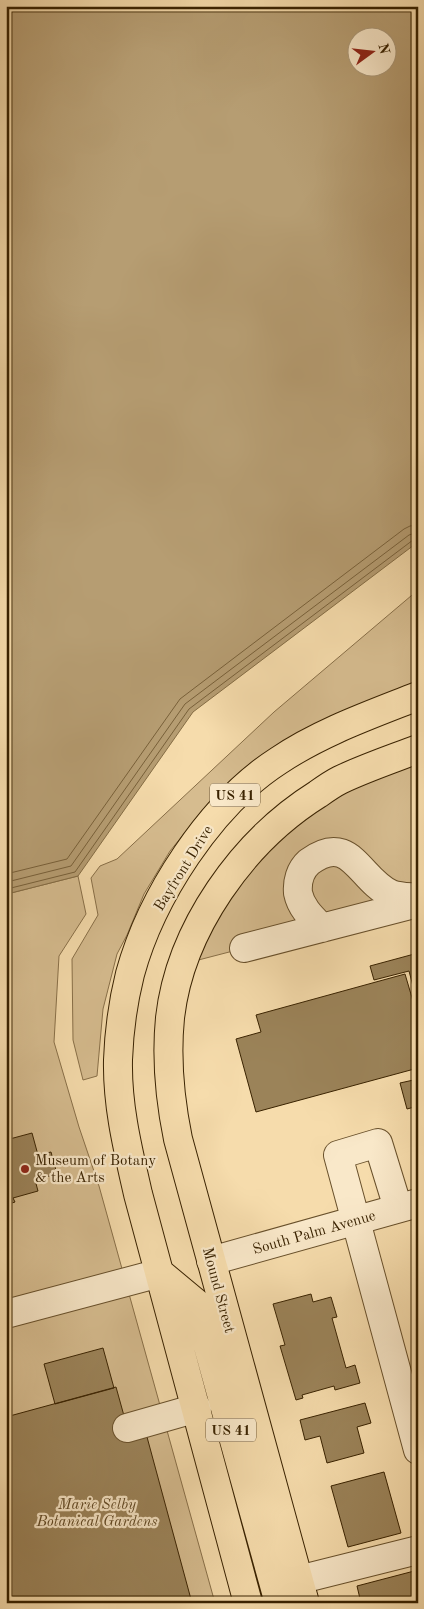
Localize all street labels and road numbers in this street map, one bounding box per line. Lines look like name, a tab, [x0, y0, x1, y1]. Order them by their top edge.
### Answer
road number: US 41	[210, 784, 260, 806]
street label: Bayfront Drive	[152, 823, 217, 914]
street label: South Palm Avenue	[251, 1209, 378, 1258]
street label: Mound Street	[199, 1246, 236, 1335]
road number: US 41	[206, 1418, 256, 1442]

